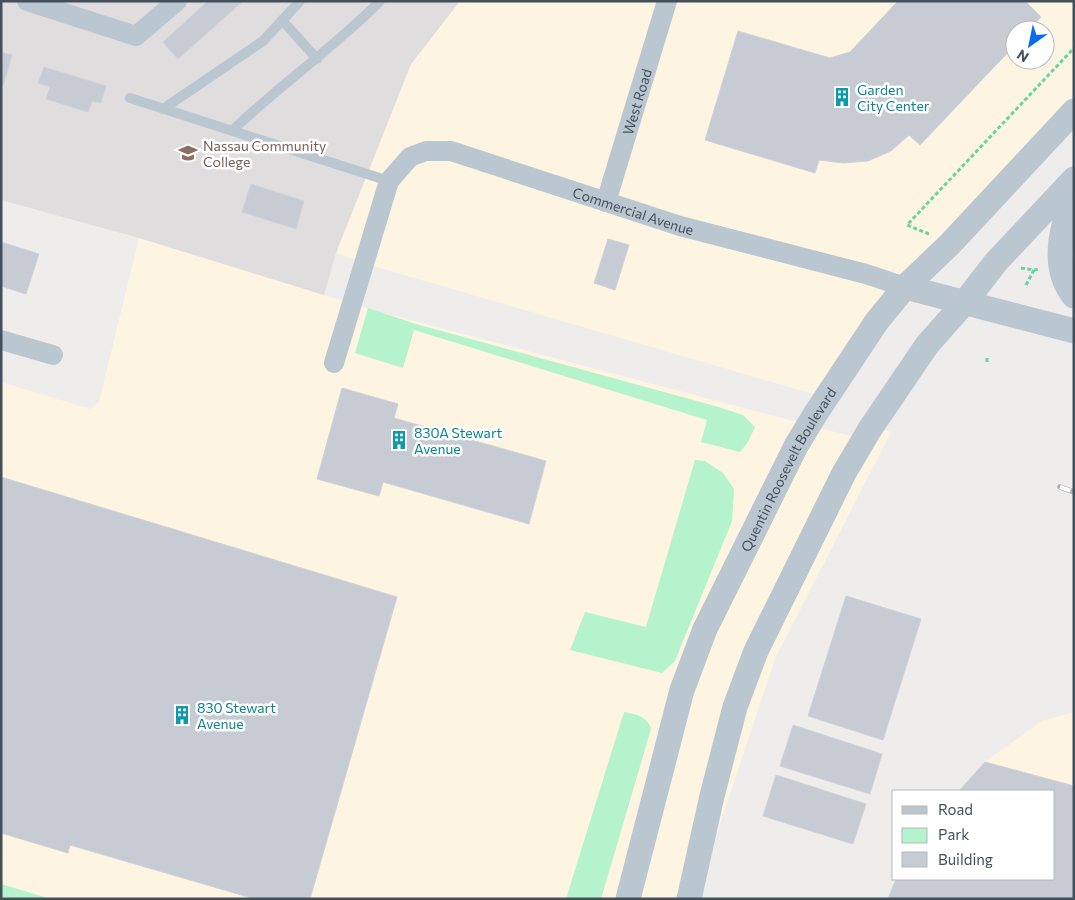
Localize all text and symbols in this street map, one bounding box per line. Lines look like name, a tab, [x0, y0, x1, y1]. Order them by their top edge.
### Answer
north arrow	[1005, 20, 1055, 70]
text: N	[1014, 46, 1032, 66]
street label: West Road	[618, 66, 655, 137]
place label: Garden City Center	[857, 81, 930, 114]
building icon: Garden City Center	[831, 86, 853, 108]
place label: Nassau Community College	[203, 137, 326, 170]
school or university icon: Nassau Community College	[177, 142, 199, 164]
street label: Commercial Avenue	[571, 183, 696, 238]
street label: Quentin Roosevelt Boulevard	[737, 384, 839, 554]
place label: 830A Stewart Avenue	[414, 424, 503, 457]
building icon: 830A Stewart Avenue	[388, 429, 410, 451]
place label: 830 Stewart Avenue	[197, 699, 276, 732]
building icon: 830 Stewart Avenue	[171, 704, 193, 726]
legend	[892, 790, 1055, 880]
text: Road	[938, 800, 973, 818]
text: Park	[938, 825, 969, 843]
text: Building	[938, 850, 993, 868]

